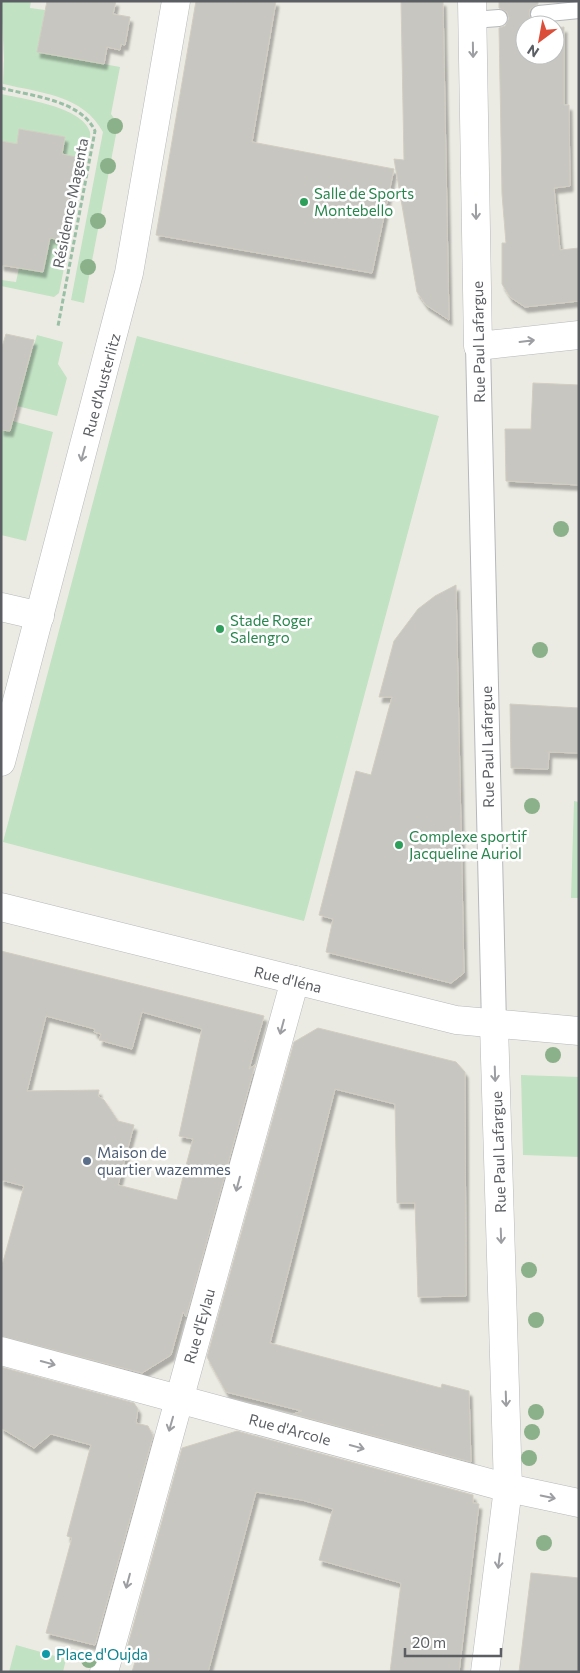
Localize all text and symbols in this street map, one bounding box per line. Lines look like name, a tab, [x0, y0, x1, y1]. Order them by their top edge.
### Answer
north arrow	[515, 15, 565, 65]
text: N	[524, 41, 542, 61]
one-way arrow	[468, 42, 478, 58]
street label: Résidence Magenta	[49, 136, 91, 270]
place label: Salle de Sports Montebello	[314, 184, 414, 219]
marker: Salle de Sports Montebello	[298, 196, 310, 208]
one-way arrow	[471, 204, 481, 220]
street label: Rue Paul Lafargue	[468, 281, 488, 403]
street label: Rue d'Austerlitz	[79, 331, 123, 439]
one-way arrow	[518, 336, 534, 346]
one-way arrow	[78, 445, 87, 461]
place label: Stade Roger Salengro	[230, 611, 313, 646]
marker: Stade Roger Salengro	[214, 623, 226, 635]
street label: Rue Paul Lafargue	[477, 686, 497, 808]
place label: Complexe sportif Jacqueline Auriol	[409, 827, 527, 862]
marker: Complexe sportif Jacqueline Auriol	[393, 839, 405, 851]
street label: Rue d'Iéna	[252, 962, 324, 996]
one-way arrow	[276, 1019, 286, 1035]
one-way arrow	[491, 1066, 500, 1082]
street label: Rue Paul Lafargue	[487, 1091, 509, 1213]
place label: Maison de quartier wazemmes	[97, 1143, 231, 1178]
marker: Maison de quartier wazemmes	[81, 1155, 93, 1167]
one-way arrow	[233, 1175, 243, 1191]
one-way arrow	[496, 1228, 505, 1244]
street label: Rue d'Eylau	[180, 1286, 218, 1366]
one-way arrow	[40, 1359, 56, 1369]
one-way arrow	[501, 1391, 510, 1407]
street label: Rue d'Arcole	[247, 1409, 333, 1449]
one-way arrow	[165, 1416, 175, 1432]
one-way arrow	[349, 1443, 365, 1452]
one-way arrow	[540, 1493, 556, 1502]
one-way arrow	[494, 1552, 504, 1568]
one-way arrow	[123, 1573, 133, 1589]
scale bar	[405, 1626, 501, 1658]
text: 20 m	[412, 1633, 446, 1651]
place label: Place d'Oujda	[56, 1645, 148, 1663]
marker: Place d'Oujda	[40, 1648, 52, 1660]

